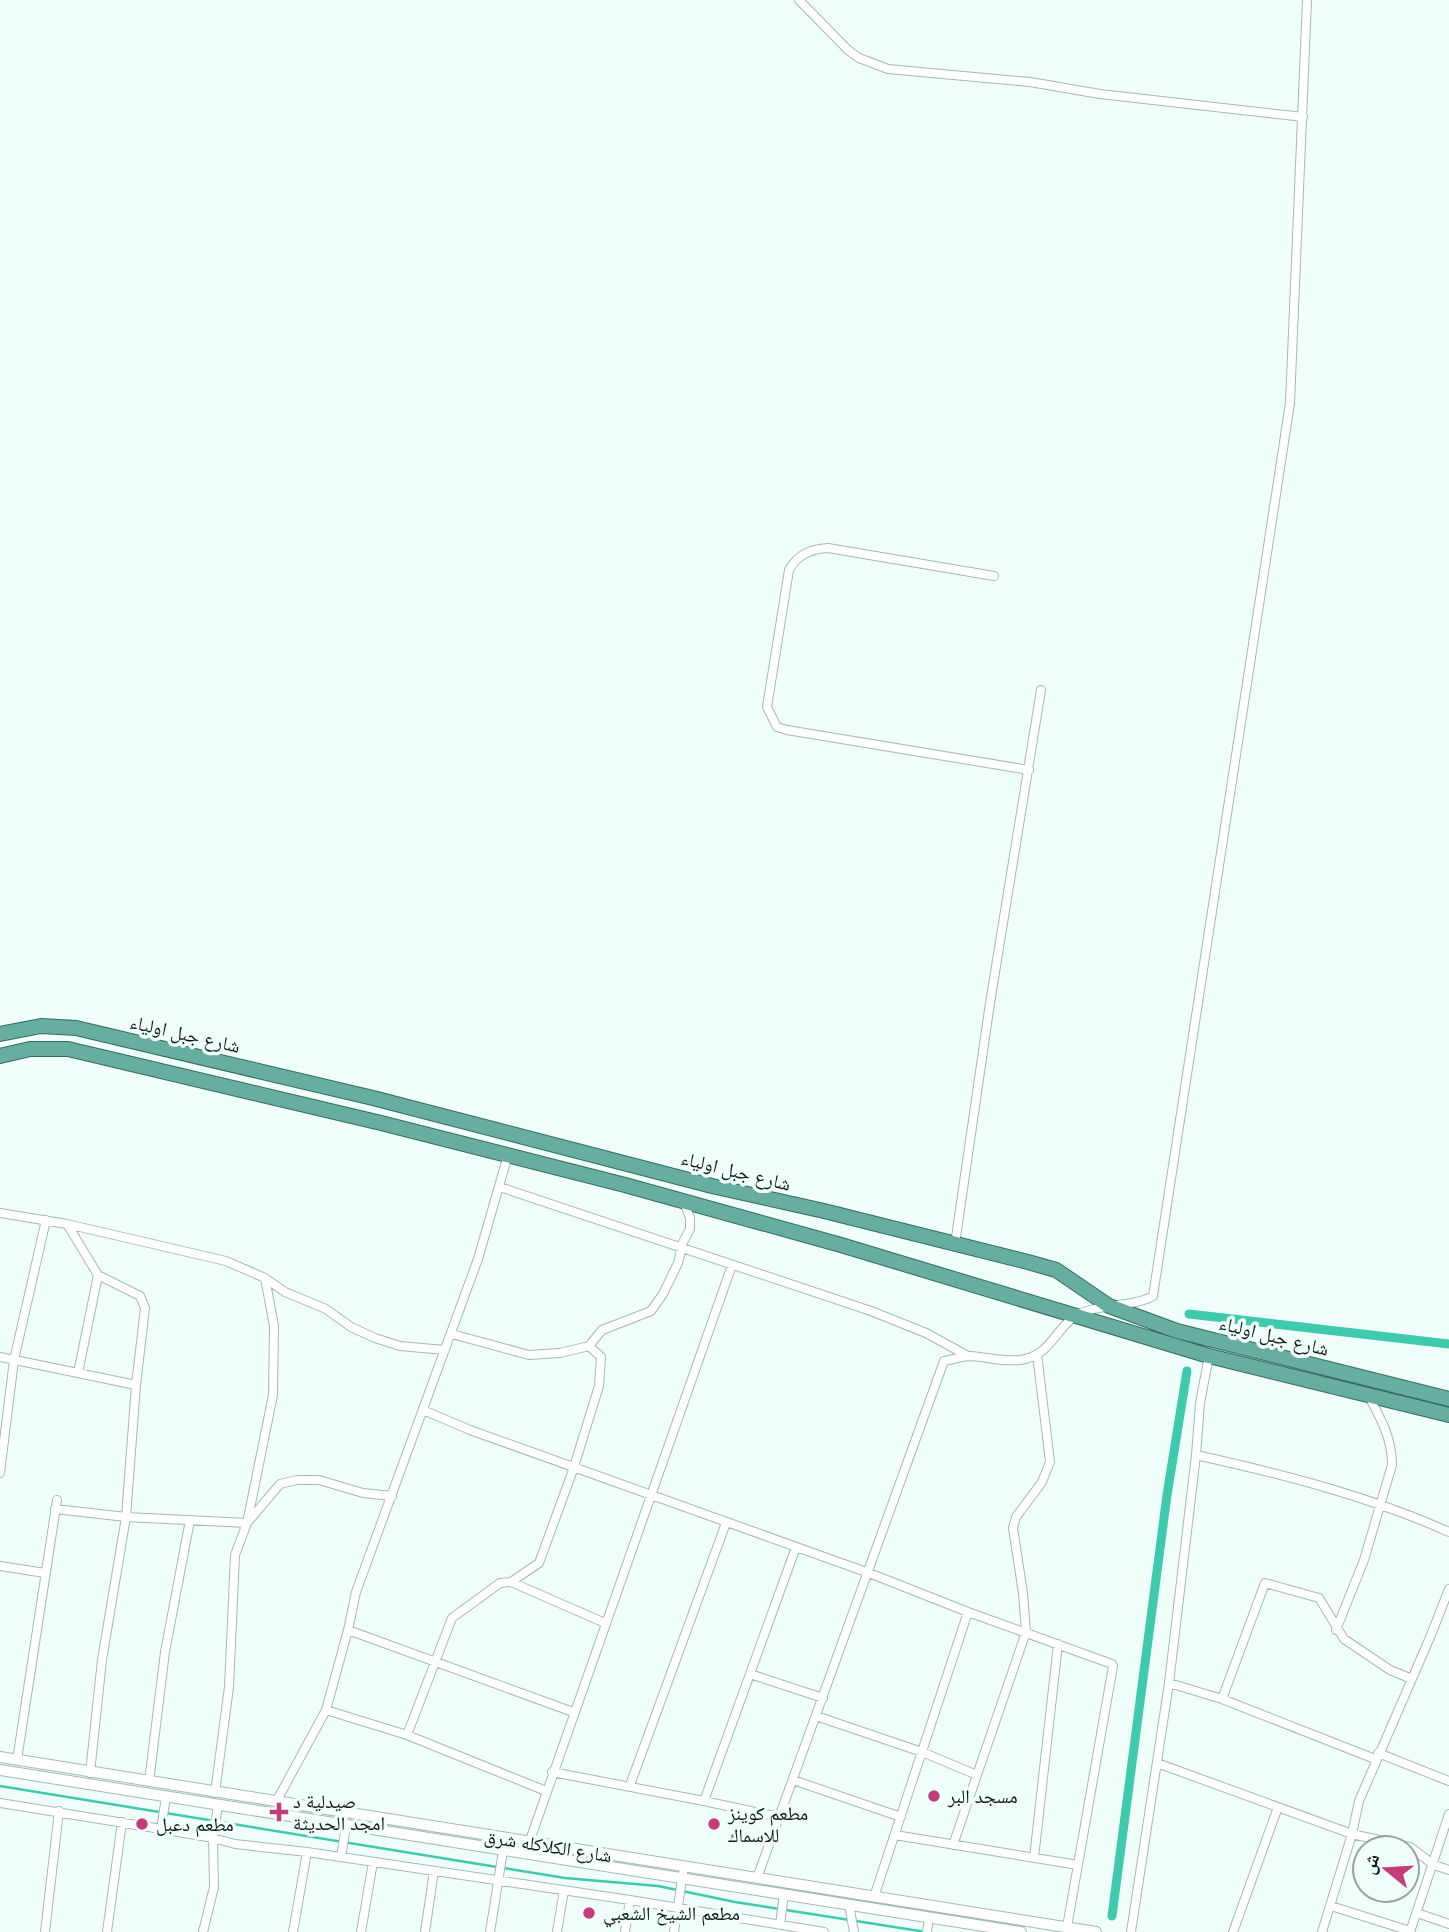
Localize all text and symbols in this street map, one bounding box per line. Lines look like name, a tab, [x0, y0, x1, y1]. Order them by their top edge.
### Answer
street label: شارع جبل اولياء	[128, 1010, 242, 1058]
street label: شارع جبل اولياء	[679, 1146, 793, 1196]
street label: شارع جبل اولياء	[1217, 1311, 1331, 1361]
place label: مسجد البر	[947, 1785, 1018, 1808]
marker: مسجد البر	[926, 1788, 942, 1804]
place label: صيدلية د امجد الحديثة	[293, 1790, 385, 1835]
place label: مطعم كوينز للاسماك	[727, 1802, 808, 1847]
marker: صيدلية د امجد الحديثة	[271, 1804, 287, 1820]
place label: مطعم دعبل	[156, 1813, 234, 1837]
marker: مطعم دعبل	[134, 1816, 150, 1832]
marker: مطعم كوينز للاسماك	[706, 1816, 722, 1832]
street label: شارع الكلاكله شرق	[483, 1825, 613, 1867]
north arrow	[1351, 1834, 1421, 1904]
text: ش	[1356, 1851, 1384, 1877]
place label: مطعم الشيخ الشعبي	[603, 1902, 740, 1928]
marker: مطعم الشيخ الشعبي	[581, 1905, 597, 1921]

